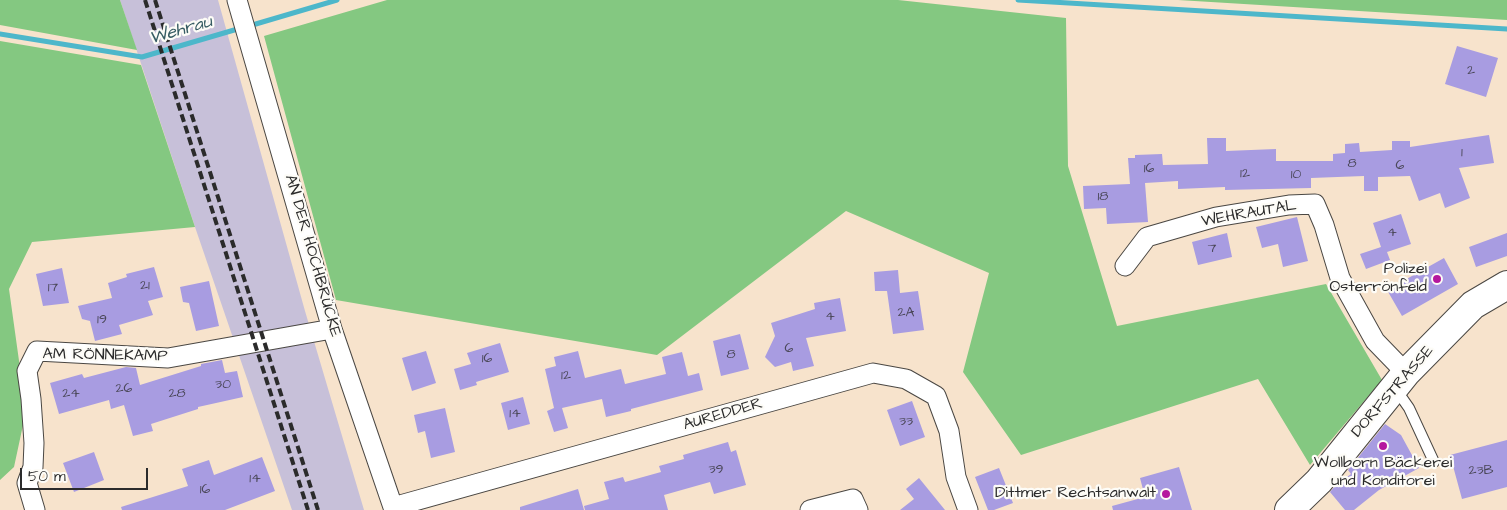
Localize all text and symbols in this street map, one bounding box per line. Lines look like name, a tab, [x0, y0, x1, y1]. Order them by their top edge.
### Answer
water label: Wehrau	[147, 12, 215, 50]
house number: 2	[1467, 63, 1475, 79]
house number: 1	[1461, 145, 1463, 161]
house number: 8	[1347, 156, 1357, 172]
house number: 6	[1396, 158, 1404, 174]
house number: 16	[1144, 161, 1154, 177]
house number: 12	[1240, 166, 1250, 182]
house number: 10	[1291, 167, 1301, 183]
street label: AN DER HOCHBRÜCKE	[280, 173, 344, 339]
house number: 18	[1098, 189, 1108, 205]
street label: WEHRAUTAL	[1200, 196, 1298, 232]
house number: 4	[1387, 225, 1397, 241]
house number: 7	[1208, 241, 1216, 257]
place label: Polizei Osterrönfeld	[1330, 260, 1427, 298]
marker: Polizei Osterrönfeld	[1431, 273, 1443, 285]
house number: 21	[140, 278, 150, 294]
house number: 17	[48, 280, 58, 296]
house number: 2A	[898, 305, 914, 321]
house number: 4	[825, 309, 835, 325]
house number: 19	[97, 312, 107, 328]
house number: 6	[785, 341, 793, 357]
street label: DORFSTRASSE	[1348, 342, 1438, 442]
street label: AM RÖNNEKAMP	[42, 345, 168, 367]
house number: 8	[726, 347, 736, 363]
house number: 16	[482, 351, 492, 367]
house number: 12	[561, 368, 571, 384]
house number: 30	[215, 377, 231, 393]
house number: 26	[116, 381, 132, 397]
house number: 24	[62, 386, 80, 402]
house number: 28	[168, 386, 186, 402]
street label: AUREDDER	[681, 395, 765, 435]
house number: 14	[509, 406, 521, 422]
house number: 33	[899, 414, 913, 430]
marker: Wollborn Bäckerei und Konditorei	[1377, 440, 1389, 452]
place label: Wollborn Bäckerei und Konditorei	[1314, 454, 1452, 492]
scale bar	[22, 458, 150, 490]
house number: 39	[708, 462, 724, 478]
house number: 23B	[1468, 463, 1494, 479]
text: 50 m	[28, 466, 66, 487]
house number: 14	[249, 471, 261, 487]
house number: 16	[200, 482, 210, 498]
place label: Dittmer Rechtsanwalt	[995, 484, 1156, 504]
marker: Dittmer Rechtsanwalt	[1160, 488, 1172, 500]

